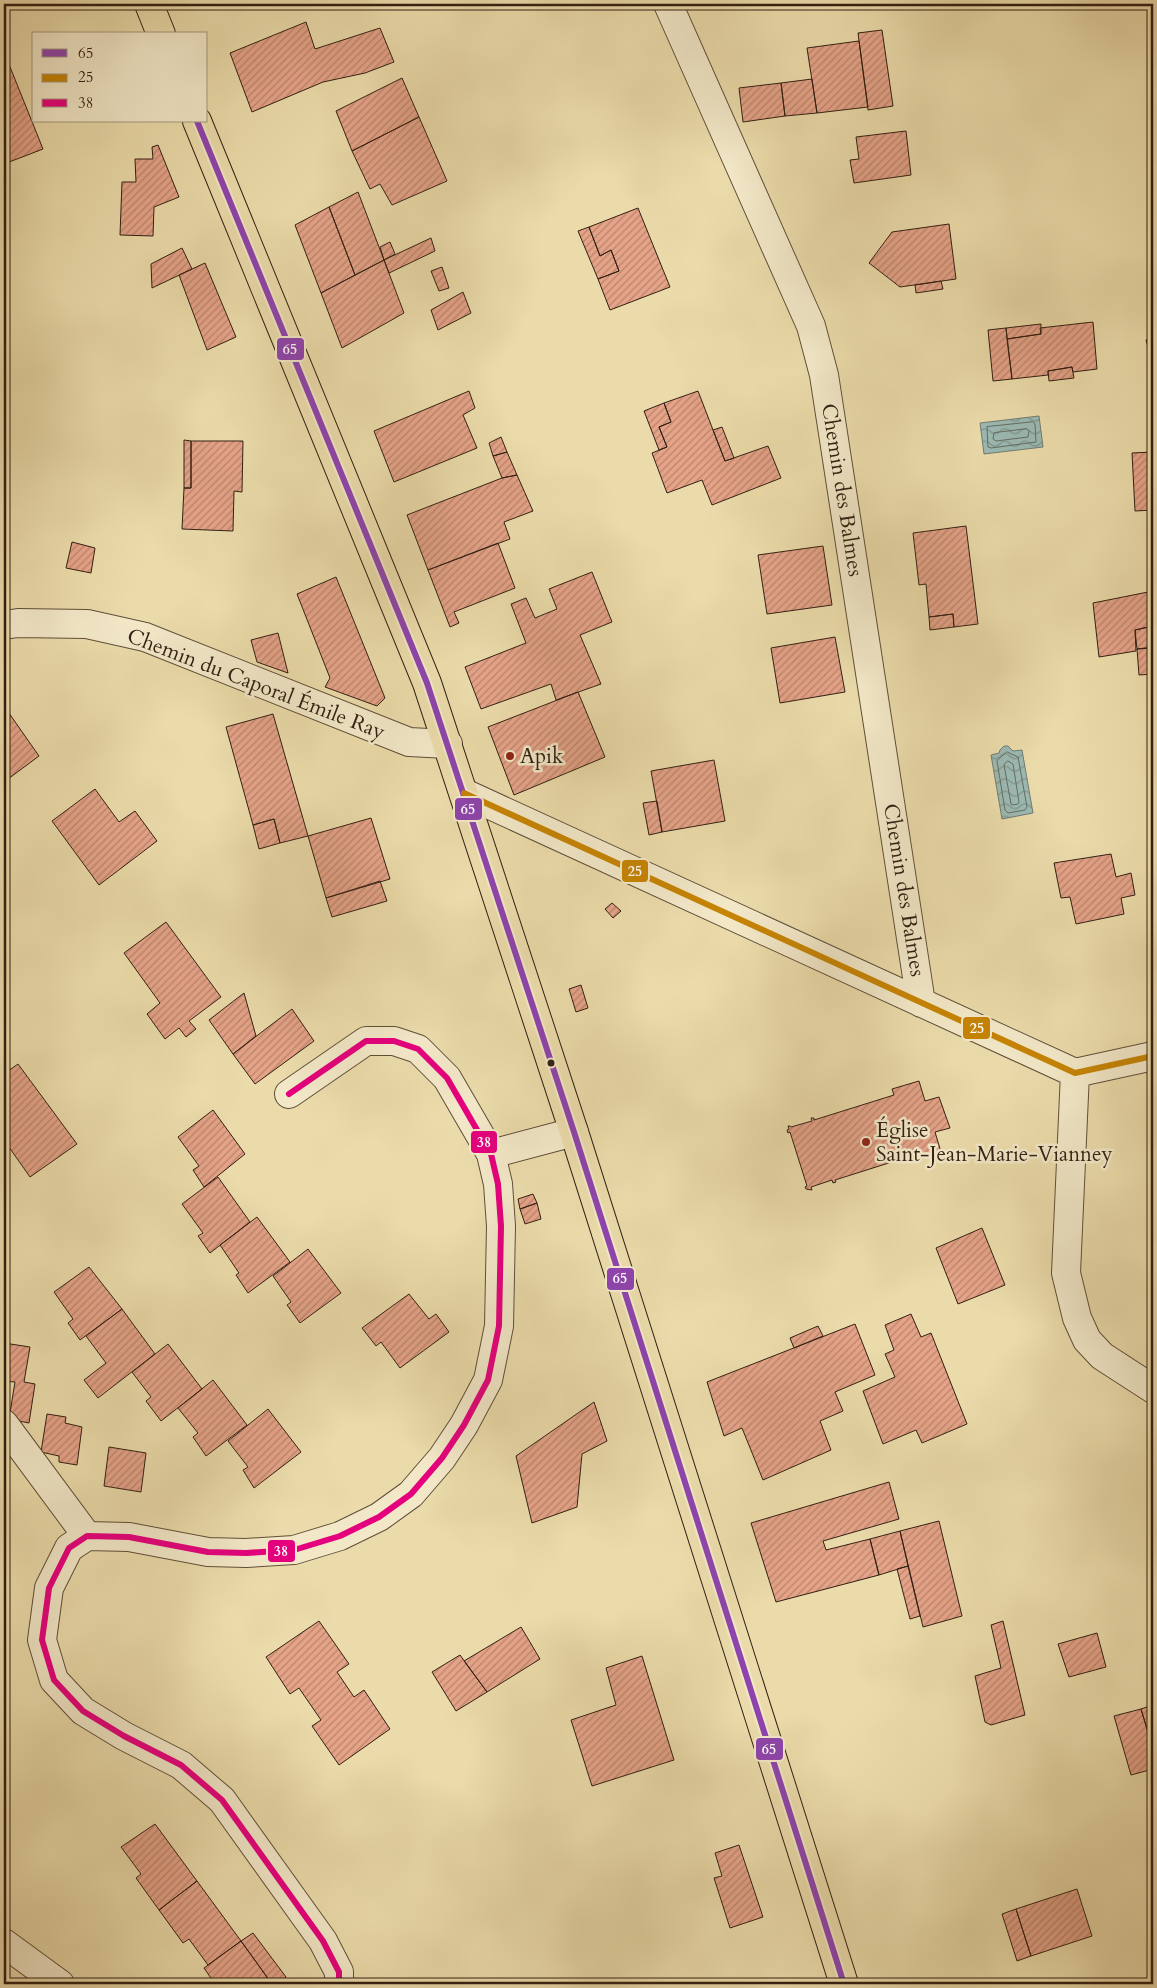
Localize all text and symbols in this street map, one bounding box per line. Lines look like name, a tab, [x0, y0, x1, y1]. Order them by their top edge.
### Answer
legend	[32, 32, 208, 122]
text: 65	[78, 43, 93, 63]
text: 25	[78, 67, 93, 87]
text: 38	[78, 93, 93, 113]
line badge: 65	[276, 337, 305, 361]
text: 65	[283, 340, 297, 359]
street label: Chemin des Balmes	[814, 401, 870, 579]
street label: Chemin du Caporal Émile Ray	[123, 621, 389, 747]
place label: Apik	[520, 742, 564, 771]
marker: Apik	[504, 750, 516, 762]
line badge: 65	[454, 797, 483, 821]
text: 65	[461, 800, 475, 819]
street label: Chemin des Balmes	[876, 801, 932, 979]
line badge: 25	[621, 859, 649, 883]
text: 25	[628, 862, 642, 881]
line badge: 25	[962, 1016, 991, 1040]
text: 25	[970, 1019, 984, 1038]
unlabelled marker	[546, 1058, 556, 1068]
place label: Église Saint-Jean-Marie-Vianney	[876, 1116, 1113, 1169]
line badge: 38	[470, 1130, 498, 1154]
text: 38	[477, 1133, 491, 1152]
marker: Église Saint-Jean-Marie-Vianney	[860, 1136, 872, 1148]
line badge: 65	[606, 1267, 635, 1291]
text: 65	[613, 1269, 627, 1288]
line badge: 38	[267, 1539, 296, 1563]
text: 38	[274, 1542, 288, 1561]
line badge: 65	[755, 1737, 784, 1761]
text: 65	[762, 1740, 776, 1759]

